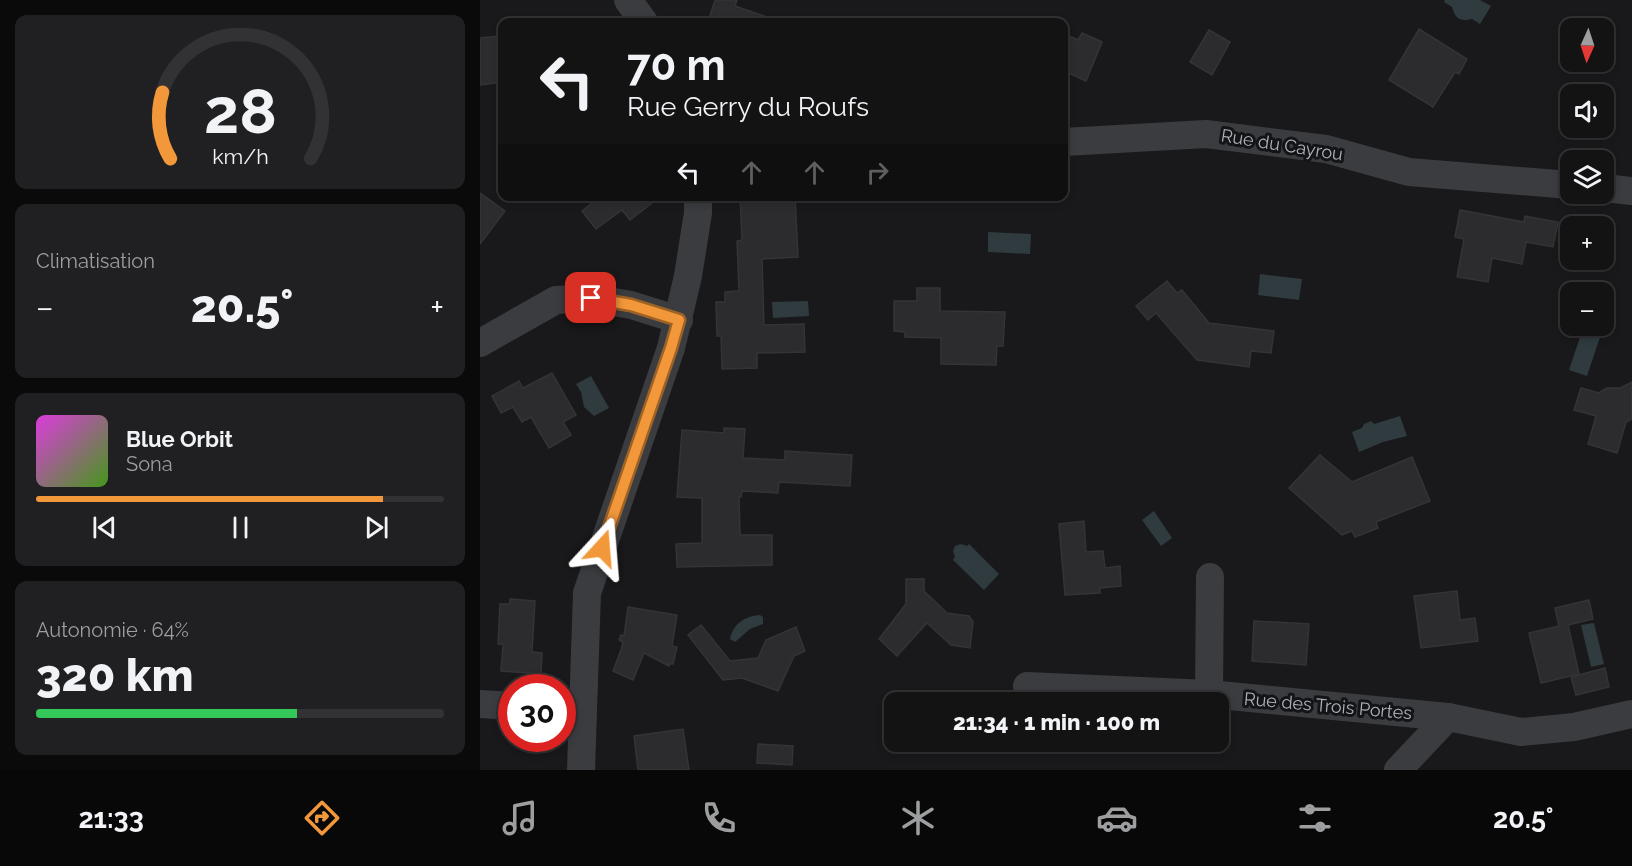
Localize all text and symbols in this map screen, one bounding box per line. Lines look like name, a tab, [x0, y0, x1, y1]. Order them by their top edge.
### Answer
north arrow	[1560, 18, 1614, 72]
map controls	[1560, 18, 1614, 336]
text: 70 m	[627, 41, 726, 90]
icon: left	[528, 42, 606, 120]
text: 28	[204, 74, 276, 148]
button: sound	[1560, 84, 1614, 138]
text: Rue Gerry du Roufs	[627, 91, 869, 122]
street label: Rue du Cayrou	[1220, 125, 1344, 164]
text: km/h	[212, 144, 268, 169]
button: layers	[1560, 150, 1614, 204]
icon: left	[672, 156, 705, 189]
icon: ahead	[735, 156, 768, 189]
icon: ahead	[798, 156, 831, 189]
icon: right	[861, 156, 894, 189]
button: +	[1560, 216, 1614, 270]
text: Climatisation	[36, 249, 155, 273]
pin	[565, 272, 616, 323]
text: 20.5°	[191, 280, 293, 333]
icon: arrive	[574, 281, 607, 314]
button: −	[1560, 282, 1614, 336]
text: −	[36, 288, 54, 327]
text: +	[430, 288, 444, 327]
text: Blue Orbit	[126, 426, 233, 452]
text: Sona	[126, 452, 173, 476]
icon: previous	[88, 511, 121, 544]
icon: pause	[224, 511, 257, 544]
icon: next	[360, 511, 393, 544]
position arrow	[570, 516, 634, 580]
text: Autonomie · 64%	[36, 618, 189, 642]
text: 320 km	[36, 649, 194, 702]
speed limit sign: 30	[498, 674, 576, 752]
street label: Rue des Trois Portes	[1243, 688, 1413, 723]
text: 21:34 · 1 min · 100 m	[953, 709, 1160, 735]
icon: directions	[301, 797, 343, 839]
icon: music	[499, 797, 541, 839]
icon: phone	[698, 797, 740, 839]
icon: climate	[897, 797, 939, 839]
icon: car	[1096, 797, 1138, 839]
icon: filters	[1294, 797, 1336, 839]
text: 21:33	[78, 803, 144, 834]
text: 20.5°	[1493, 803, 1554, 834]

